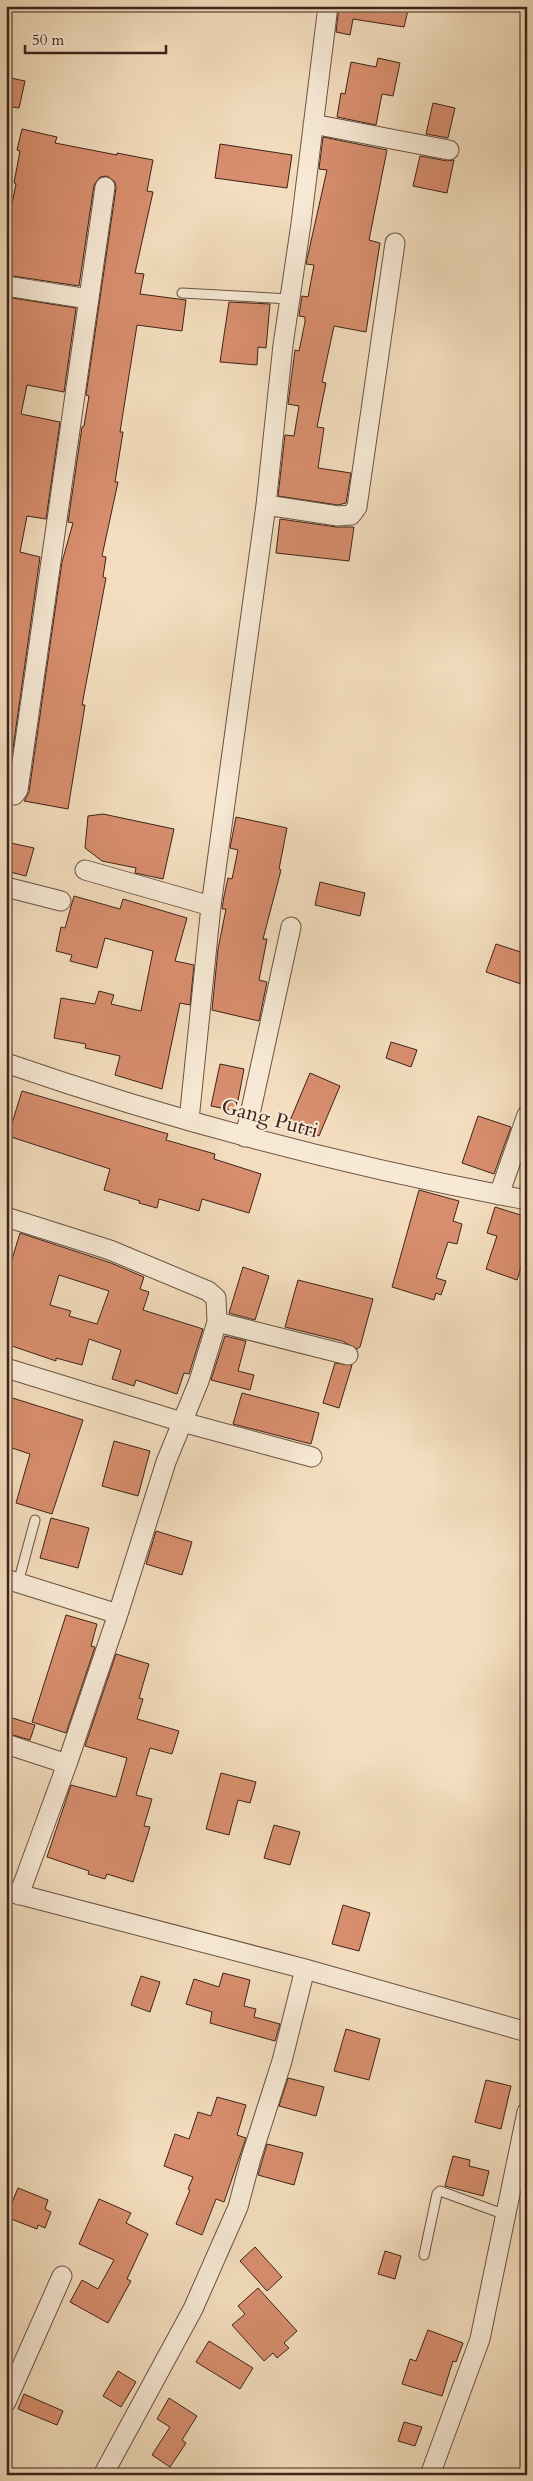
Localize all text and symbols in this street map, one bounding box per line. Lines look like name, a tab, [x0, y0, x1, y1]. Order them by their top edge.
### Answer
scale bar	[25, 22, 166, 54]
text: 50 m	[32, 30, 64, 50]
street label: Gang Putri	[218, 1092, 322, 1145]

